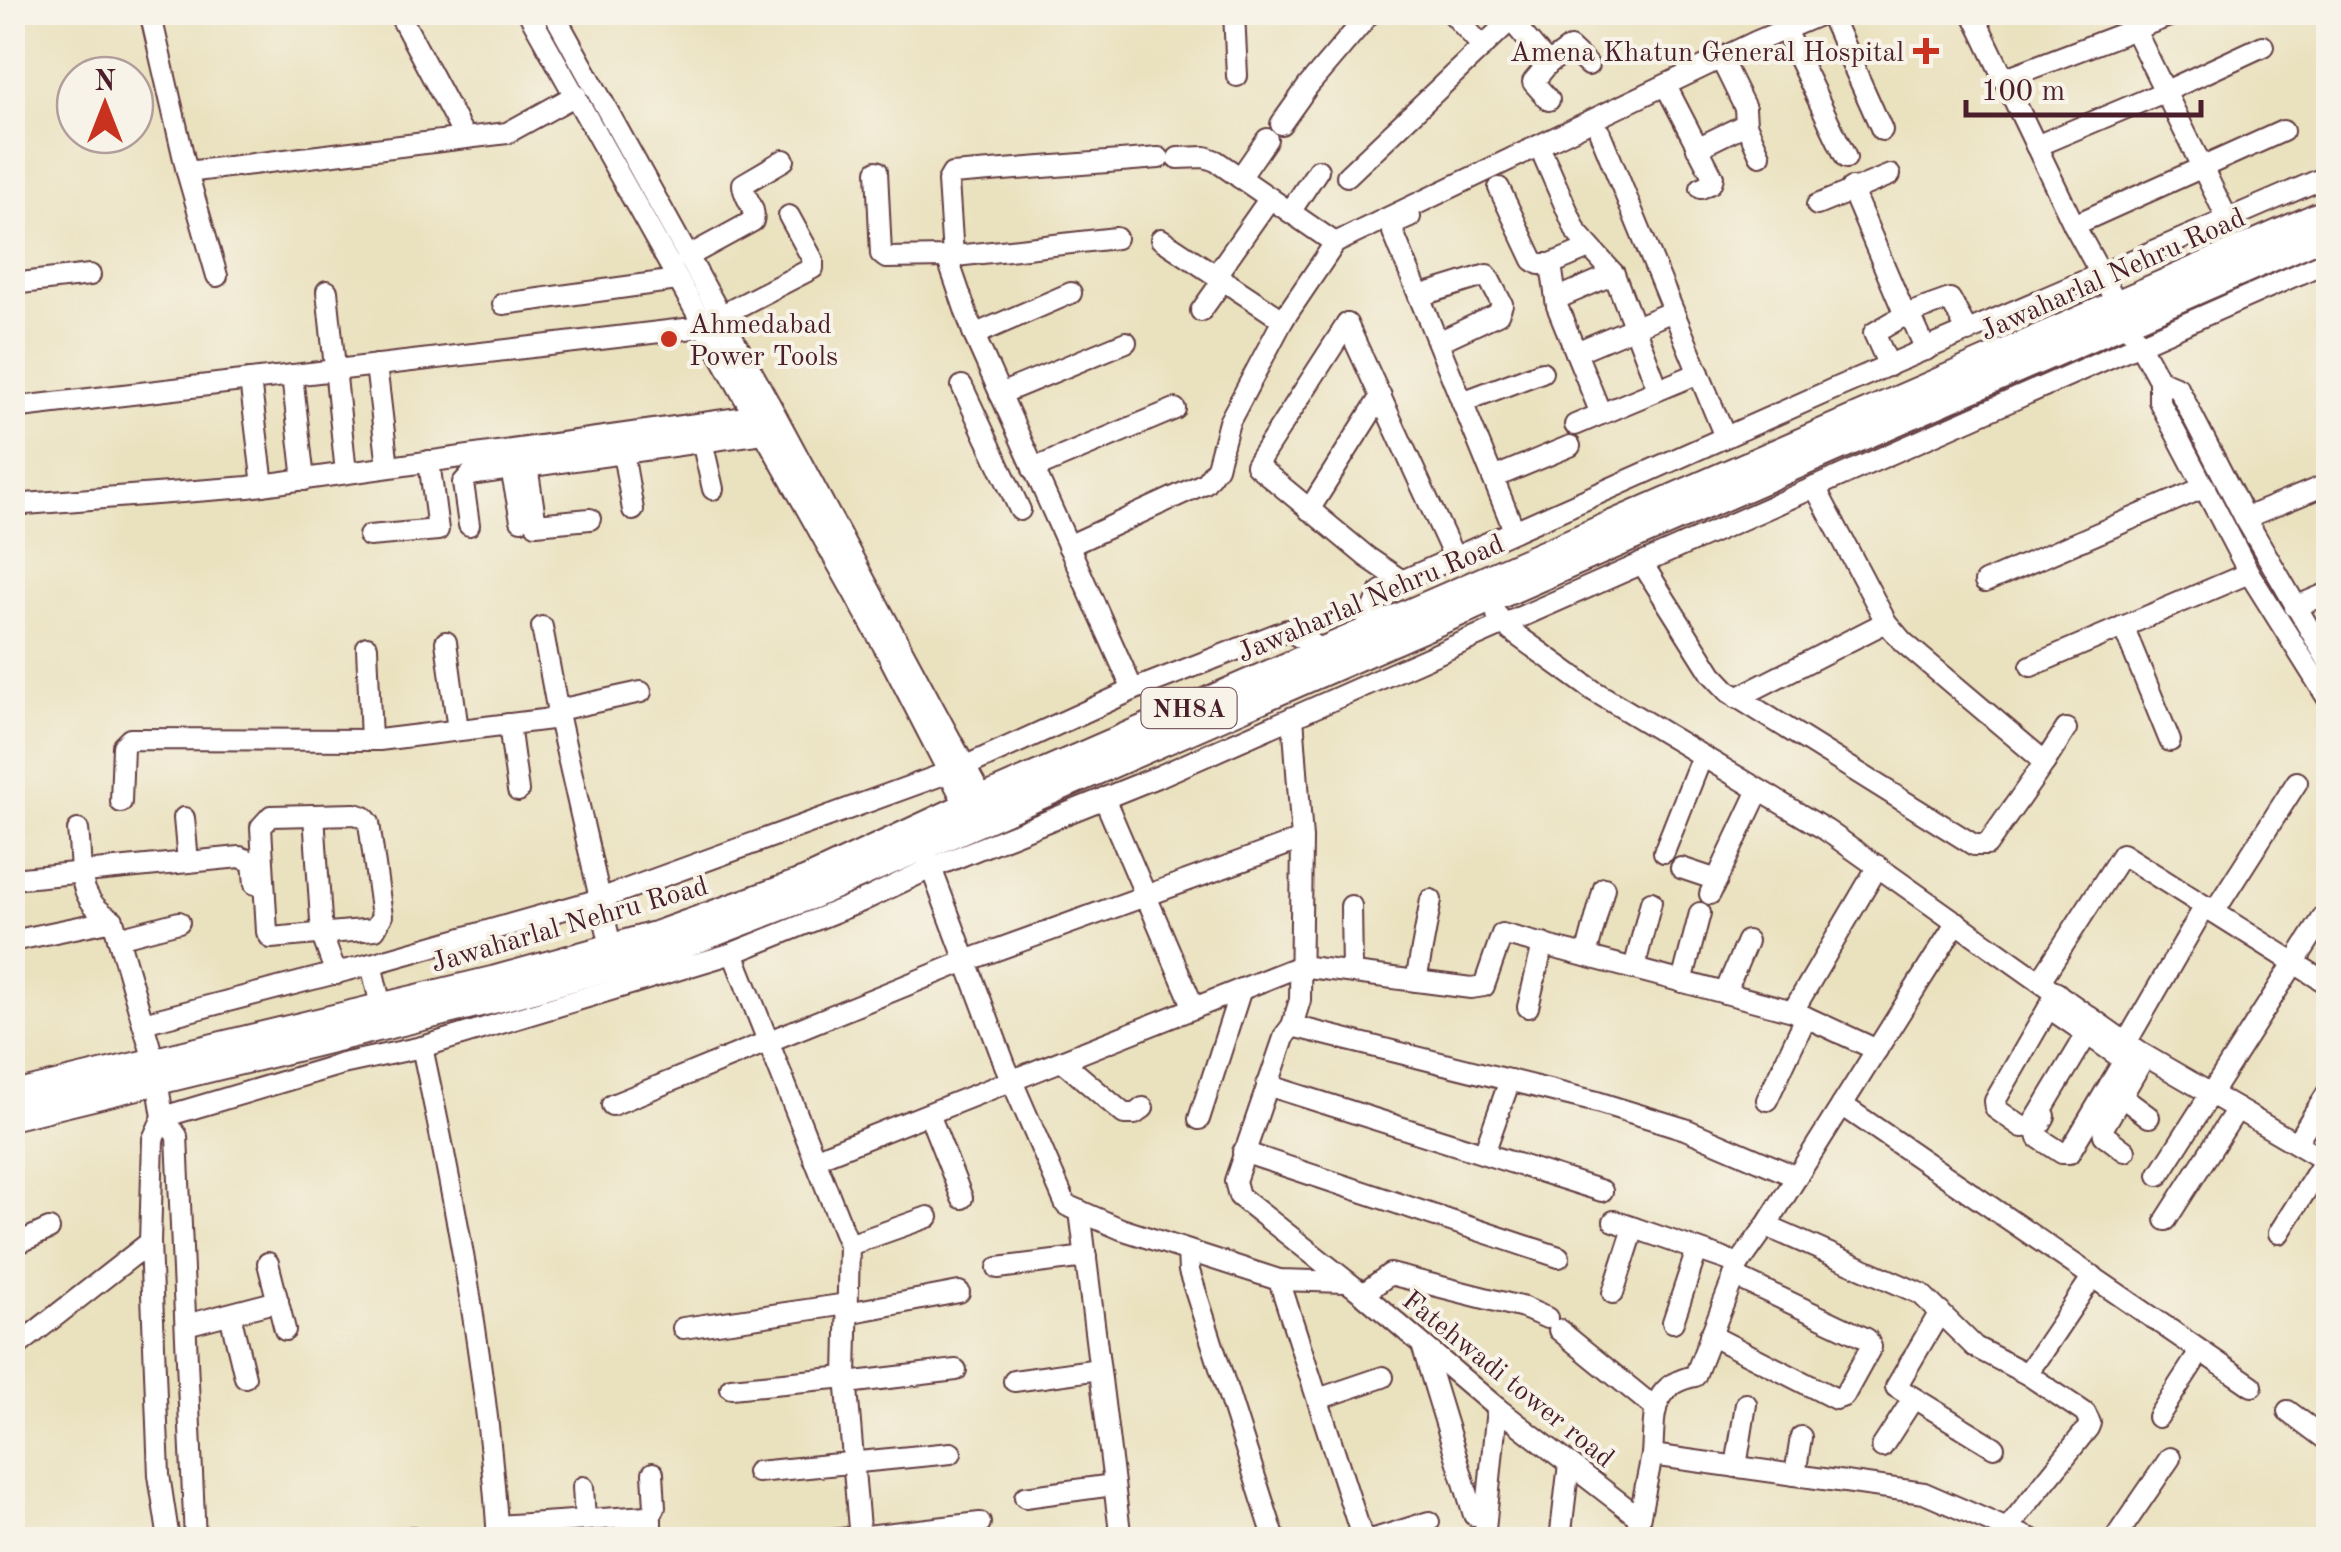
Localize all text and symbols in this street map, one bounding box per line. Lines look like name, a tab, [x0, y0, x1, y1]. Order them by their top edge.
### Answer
marker: Amena Khatun General Hospital	[1913, 38, 1939, 64]
place label: Amena Khatun General Hospital	[1510, 40, 1904, 68]
north arrow	[55, 55, 155, 155]
scale bar	[1966, 55, 2201, 117]
text: N	[94, 69, 116, 97]
text: 100 m	[1981, 77, 2065, 107]
street label: Jawaharlal Nehru Road	[1977, 205, 2250, 347]
place label: Ahmedabad Power Tools	[689, 312, 838, 372]
marker: Ahmedabad Power Tools	[658, 328, 680, 350]
street label: Jawaharlal Nehru Road	[1234, 531, 1509, 669]
road number: NH8A	[1142, 688, 1236, 728]
street label: Jawaharlal Nehru Road	[428, 873, 711, 979]
street label: Fatehwadi tower road	[1396, 1287, 1618, 1474]

